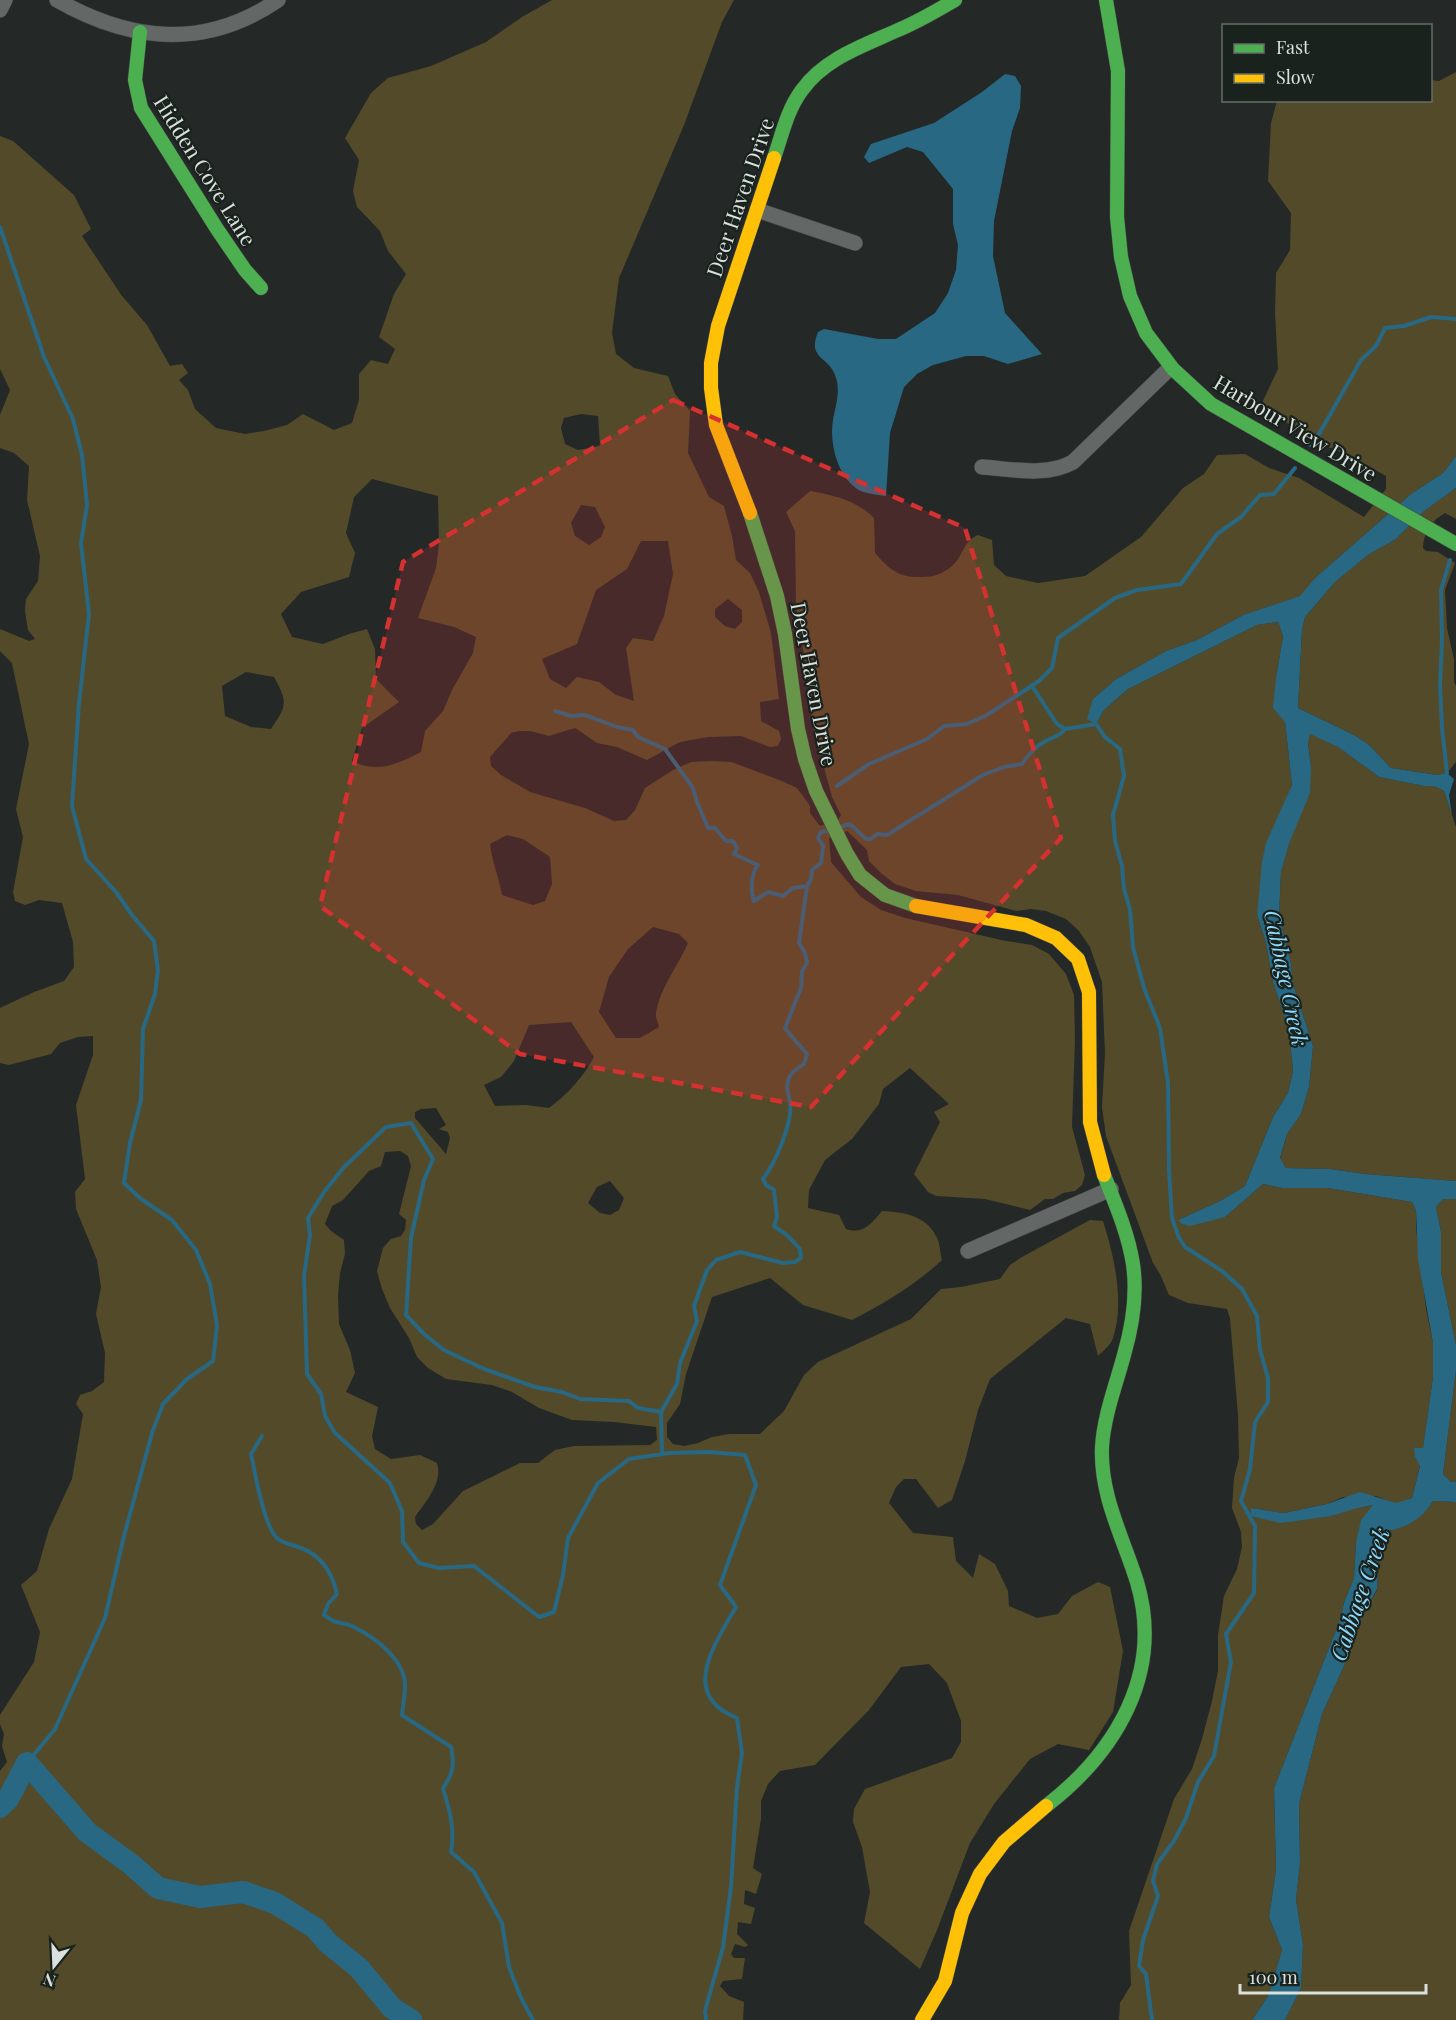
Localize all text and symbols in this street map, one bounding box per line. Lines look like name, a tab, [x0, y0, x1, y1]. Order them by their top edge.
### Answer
legend	[1222, 24, 1432, 102]
text: Fast	[1276, 35, 1310, 59]
text: Slow	[1276, 65, 1314, 89]
street label: Hidden Cove Lane	[148, 89, 264, 251]
street label: Deer Haven Drive	[699, 114, 779, 280]
street label: Harbour View Drive	[1209, 367, 1383, 487]
street label: Deer Haven Drive	[785, 600, 845, 768]
water label: Cabbage Creek	[1258, 907, 1316, 1049]
water label: Cabbage Creek	[1322, 1524, 1396, 1664]
north arrow	[24, 1936, 84, 1996]
scale bar	[1240, 1957, 1426, 1995]
text: 100 m	[1249, 1965, 1298, 1989]
text: N	[40, 1969, 58, 1993]

